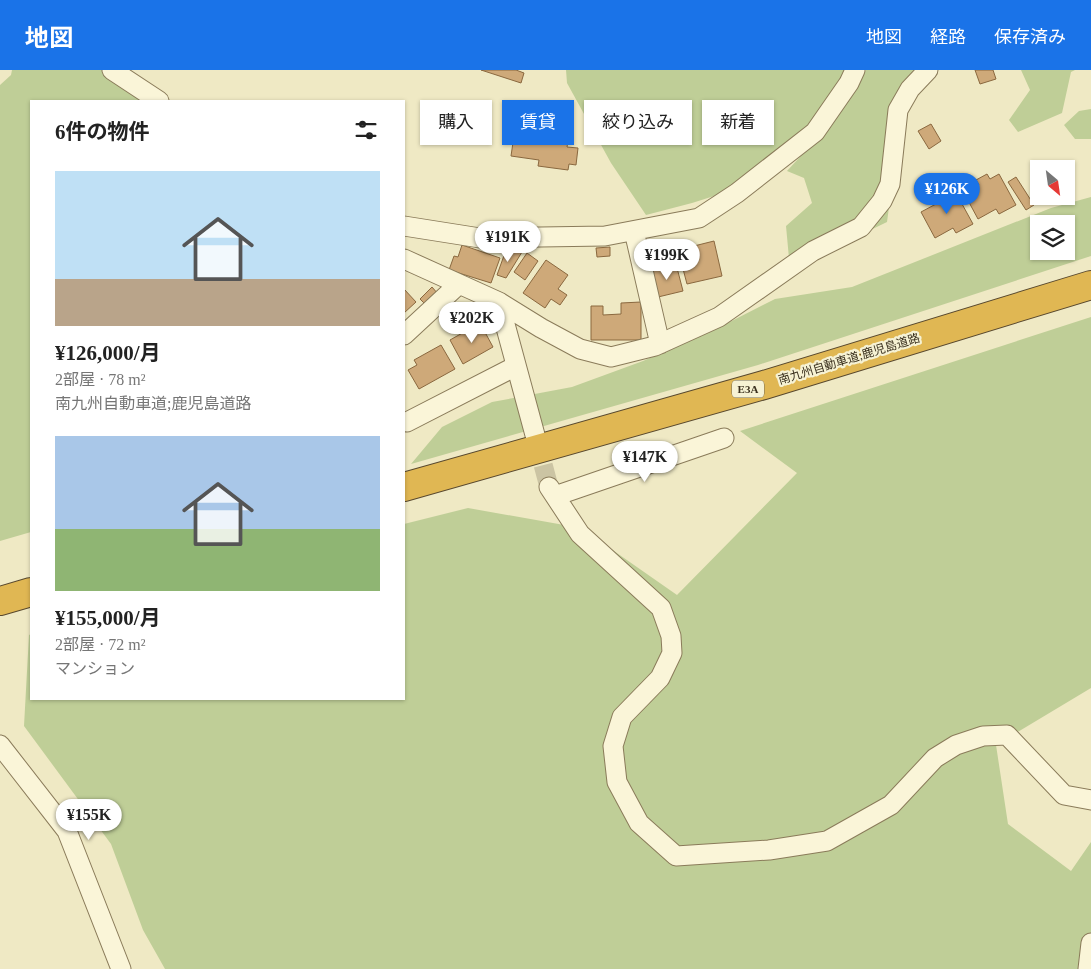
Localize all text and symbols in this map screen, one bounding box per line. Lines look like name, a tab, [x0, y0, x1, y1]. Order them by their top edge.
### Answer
text: 地図	[25, 25, 73, 51]
text: 地図	[866, 27, 902, 47]
text: 経路	[930, 27, 966, 47]
text: 保存済み	[994, 27, 1066, 47]
chip: 購入	[420, 100, 492, 145]
chip: 賃貸	[502, 100, 574, 145]
chip: 絞り込み	[584, 100, 692, 145]
chip: 新着	[702, 100, 774, 145]
icon: filters	[352, 116, 380, 144]
text: 6件の物件	[55, 120, 150, 144]
north arrow	[1030, 160, 1075, 205]
map controls	[1030, 160, 1075, 260]
pin: ¥126K	[912, 172, 982, 215]
text: ¥126K	[925, 180, 969, 197]
icon: home	[173, 204, 263, 294]
button: layers	[1030, 215, 1075, 260]
pin: ¥191K	[473, 220, 543, 263]
text: ¥191K	[486, 228, 530, 245]
pin: ¥199K	[632, 238, 702, 281]
text: ¥199K	[645, 246, 689, 263]
pin: ¥202K	[437, 302, 507, 344]
text: ¥202K	[450, 309, 494, 326]
street label: 南九州自動車道;鹿児島道路	[777, 331, 921, 387]
text: ¥126,000/月	[55, 341, 161, 365]
text: 2部屋 · 78 m²	[55, 371, 146, 388]
road number: E3A	[732, 380, 764, 398]
text: 南九州自動車道;鹿児島道路	[55, 395, 251, 412]
pin: ¥147K	[610, 440, 680, 483]
text: ¥147K	[623, 448, 667, 465]
icon: home	[173, 469, 263, 559]
text: ¥155,000/月	[55, 606, 161, 630]
text: 2部屋 · 72 m²	[55, 636, 146, 653]
text: マンション	[55, 660, 135, 677]
pin: ¥155K	[54, 798, 124, 841]
text: ¥155K	[67, 806, 111, 823]

